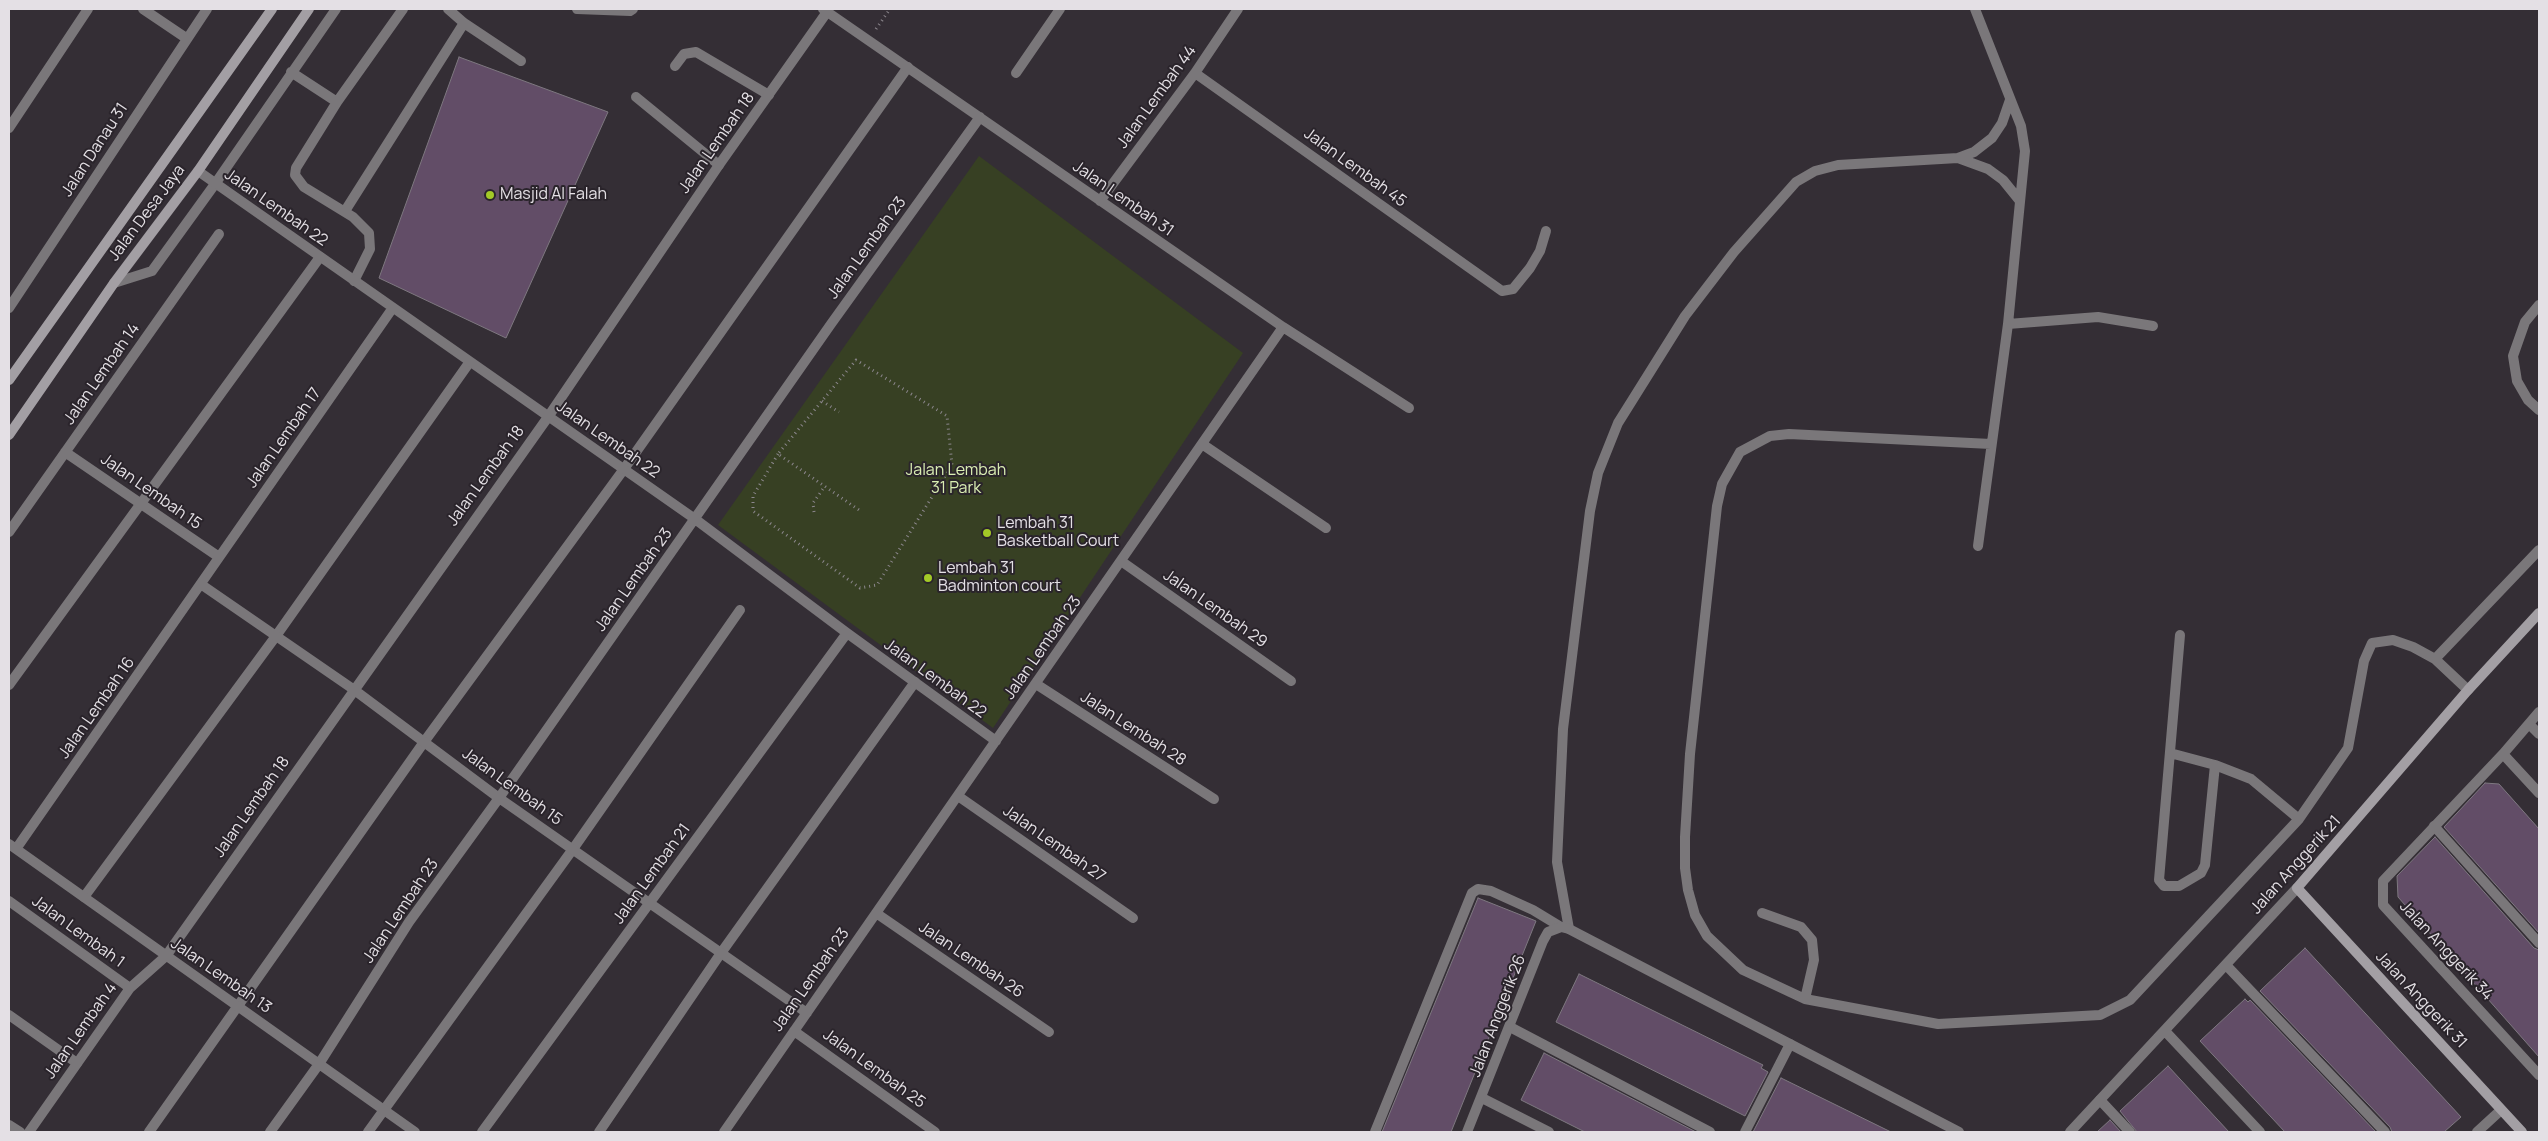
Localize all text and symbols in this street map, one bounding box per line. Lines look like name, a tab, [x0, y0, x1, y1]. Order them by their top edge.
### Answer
street label: Jalan Lembah 44	[1113, 42, 1201, 152]
street label: Jalan Lembah 18	[675, 89, 759, 197]
street label: Jalan Danau 31	[58, 100, 132, 200]
street label: Jalan Lembah 45	[1300, 124, 1410, 212]
street label: Jalan Lembah 31	[1069, 157, 1177, 241]
street label: Jalan Desa Jaya	[105, 161, 189, 265]
street label: Jalan Lembah 22	[221, 165, 331, 251]
place label: Masjid Al Falah	[500, 185, 607, 205]
marker: Masjid Al Falah	[484, 189, 496, 201]
street label: Jalan Lembah 23	[824, 193, 910, 303]
street label: Jalan Lembah 14	[60, 320, 144, 428]
street label: Jalan Lembah 17	[242, 384, 326, 492]
street label: Jalan Lembah 22	[553, 397, 663, 483]
street label: Jalan Lembah 18	[443, 422, 529, 530]
street label: Jalan Lembah 15	[97, 450, 205, 534]
park label: Jalan Lembah 31 Park	[906, 461, 1006, 499]
place label: Lembah 31 Basketball Court	[997, 514, 1119, 552]
street label: Jalan Lembah 23	[591, 525, 677, 635]
marker: Lembah 31 Basketball Court	[981, 527, 993, 539]
place label: Lembah 31 Badminton court	[938, 559, 1061, 597]
street label: Jalan Lembah 29	[1159, 566, 1271, 652]
marker: Lembah 31 Badminton court	[922, 572, 934, 584]
street label: Jalan Lembah 23	[1000, 593, 1086, 703]
street label: Jalan Lembah 22	[880, 635, 990, 723]
street label: Jalan Lembah 16	[55, 653, 139, 763]
street label: Jalan Lembah 28	[1077, 688, 1189, 770]
street label: Jalan Lembah 15	[458, 744, 566, 830]
street label: Jalan Lembah 18	[210, 753, 294, 861]
street label: Jalan Lembah 27	[999, 802, 1109, 886]
street label: Jalan Anggerik 21	[2247, 812, 2345, 918]
street label: Jalan Lembah 21	[609, 820, 695, 928]
street label: Jalan Lembah 23	[359, 855, 443, 967]
street label: Jalan Lembah 1	[28, 892, 128, 972]
street label: Jalan Anggerik 34	[2395, 897, 2497, 1005]
street label: Jalan Lembah 26	[915, 918, 1027, 1002]
street label: Jalan Lembah 23	[768, 925, 854, 1035]
street label: Jalan Lembah 13	[167, 934, 275, 1018]
street label: Jalan Anggerik 31	[2371, 948, 2471, 1052]
street label: Jalan Anggerik 26	[1466, 952, 1530, 1080]
street label: Jalan Lembah 4	[41, 979, 121, 1083]
street label: Jalan Lembah 25	[819, 1025, 929, 1113]

